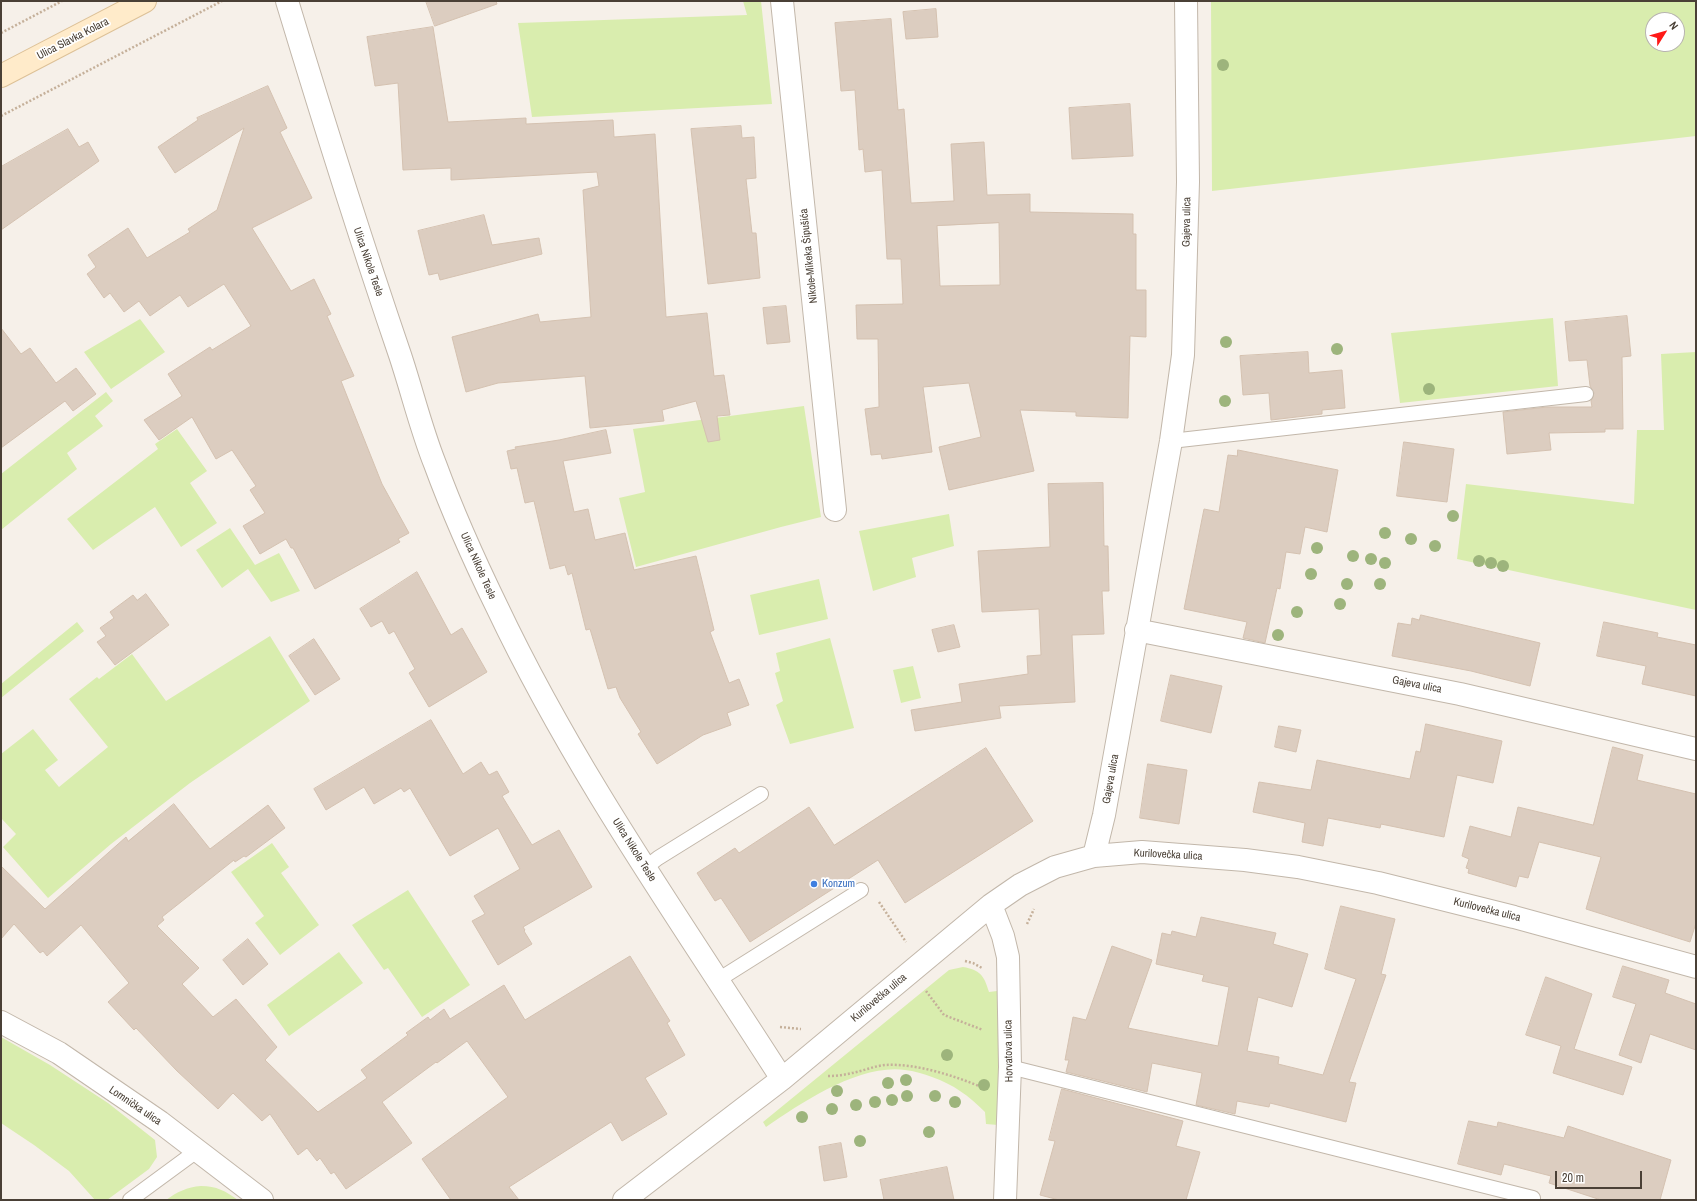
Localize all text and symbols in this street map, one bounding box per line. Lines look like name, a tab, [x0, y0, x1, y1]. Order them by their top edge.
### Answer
north arrow	[1645, 12, 1685, 52]
street label: Ulica Slavka Kolara	[35, 15, 111, 63]
text: N	[1666, 19, 1681, 32]
street label: Gajeva ulica	[1180, 197, 1194, 247]
street label: Nikole-Mikeka Šipušića	[797, 208, 821, 304]
street label: Ulica Nikole Tesle	[350, 226, 386, 298]
street label: Ulica Nikole Tesle	[457, 530, 499, 602]
street label: Gajeva ulica	[1391, 674, 1443, 696]
street label: Gajeva ulica	[1100, 753, 1122, 805]
street label: Ulica Nikole Tesle	[609, 816, 659, 884]
street label: Kurilovečka ulica	[1133, 847, 1203, 863]
place label: Konzum	[822, 877, 855, 891]
marker: Konzum	[809, 879, 819, 889]
street label: Kurilovečka ulica	[1452, 895, 1522, 925]
street label: Kurilovečka ulica	[848, 971, 910, 1025]
street label: Horvatova ulica	[1002, 1020, 1016, 1082]
street label: Lomnička ulica	[106, 1084, 164, 1128]
scale bar	[1557, 1163, 1644, 1189]
text: 20 m	[1562, 1170, 1584, 1186]

